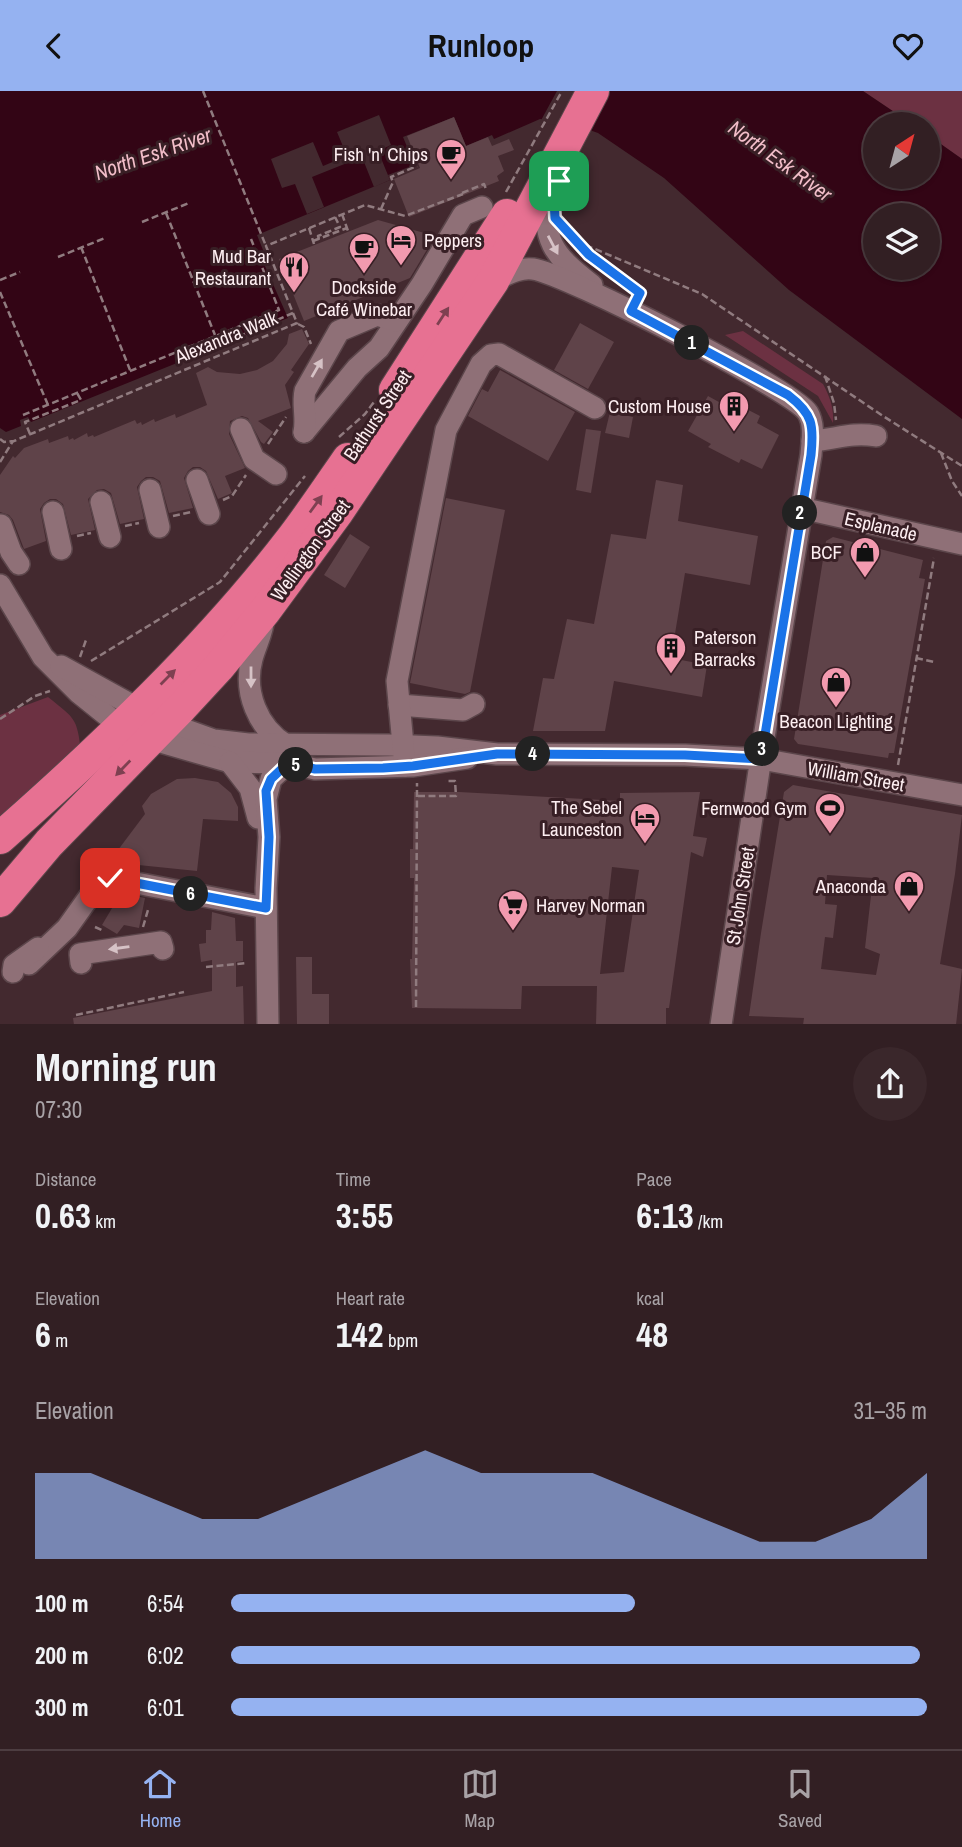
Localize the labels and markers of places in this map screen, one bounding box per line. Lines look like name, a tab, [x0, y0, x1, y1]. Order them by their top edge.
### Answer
cafe icon: Fish 'n' Chips	[434, 137, 468, 181]
place label: Fish 'n' Chips	[334, 141, 428, 167]
pin	[529, 151, 589, 211]
hotel icon: Peppers	[384, 223, 418, 267]
place label: Peppers	[424, 227, 482, 253]
cafe icon: Dockside Café Winebar	[347, 231, 381, 275]
place label: Mud Bar Restaurant	[195, 243, 272, 291]
restaurant icon: Mud Bar Restaurant	[277, 250, 311, 294]
place label: Dockside Café Winebar	[316, 274, 413, 322]
pin: 1	[674, 325, 710, 361]
building icon: Custom House	[717, 389, 751, 433]
place label: Custom House	[608, 393, 711, 419]
pin: 2	[782, 495, 818, 531]
shop icon: BCF	[848, 535, 882, 579]
place label: BCF	[811, 539, 842, 565]
place label: Paterson Barracks	[694, 624, 756, 672]
building icon: Paterson Barracks	[654, 631, 688, 675]
shop icon: Beacon Lighting	[819, 665, 853, 709]
place label: Beacon Lighting	[779, 708, 893, 734]
pin: 3	[744, 731, 780, 767]
pin: 4	[516, 737, 550, 771]
pin: 5	[278, 747, 314, 783]
sports icon: Fernwood Gym	[813, 791, 847, 835]
place label: The Sebel Launceston	[541, 794, 622, 842]
place label: Fernwood Gym	[701, 795, 807, 821]
hotel icon: The Sebel Launceston	[628, 801, 662, 845]
pin	[80, 848, 140, 908]
shop icon: Anaconda	[892, 869, 926, 913]
place label: Anaconda	[815, 873, 886, 899]
pin: 6	[174, 877, 208, 911]
supermarket icon: Harvey Norman	[496, 888, 530, 932]
place label: Harvey Norman	[536, 892, 645, 918]

